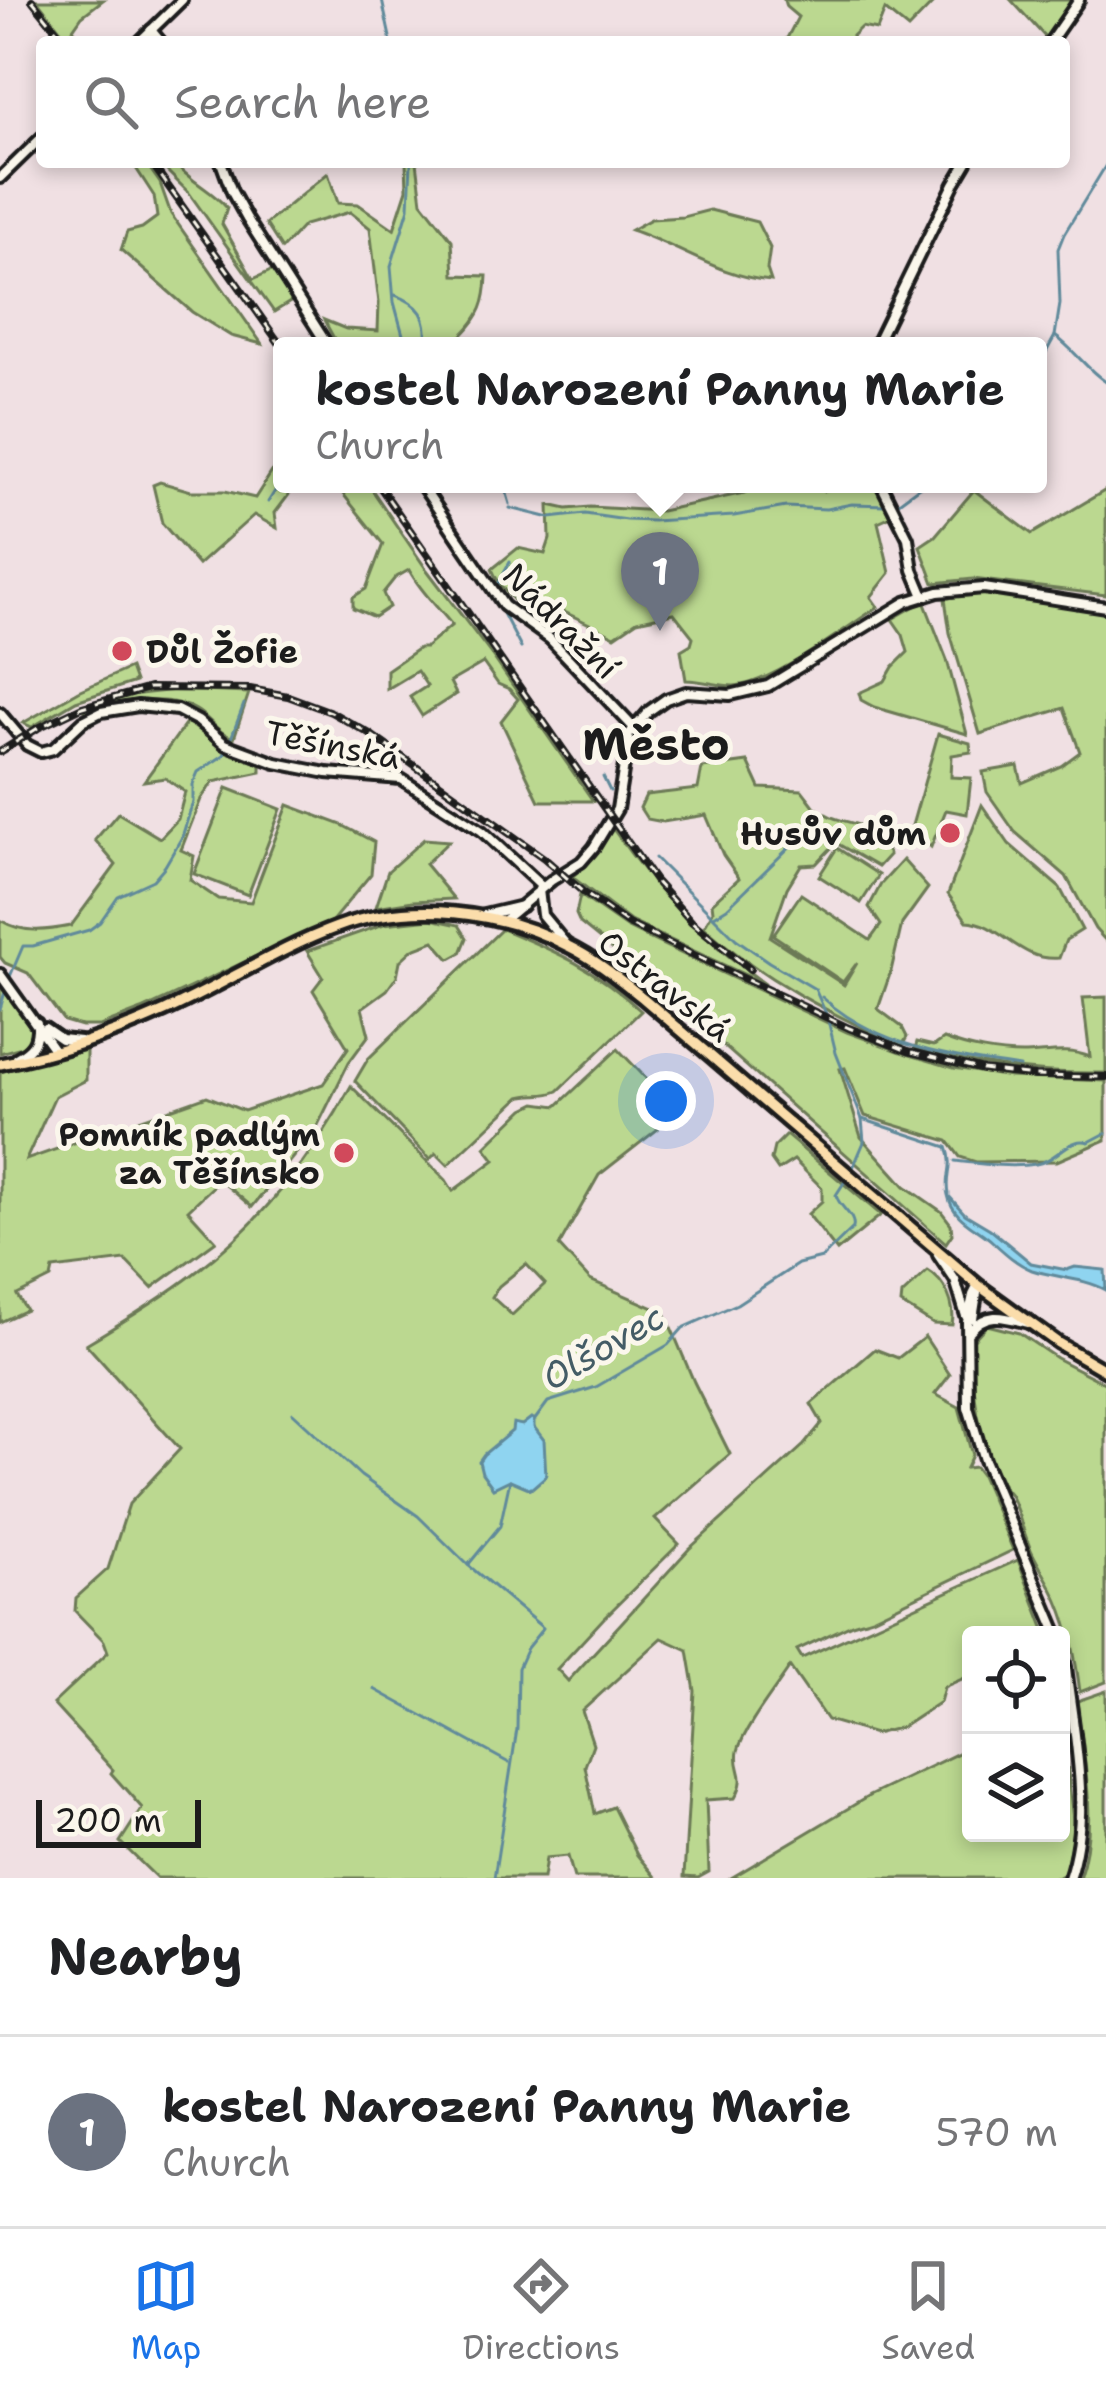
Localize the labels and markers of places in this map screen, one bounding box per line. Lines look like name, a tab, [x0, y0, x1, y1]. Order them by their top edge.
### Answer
pin: 1	[621, 532, 699, 631]
place label: Důl Žofie	[146, 629, 298, 674]
marker: Důl Žofie	[109, 638, 135, 664]
place label: Husův dům	[740, 811, 926, 856]
marker: Husův dům	[937, 820, 963, 846]
place label: Pomník padlým za Těšínsko	[59, 1112, 320, 1195]
marker: Pomník padlým za Těšínsko	[331, 1140, 357, 1166]

